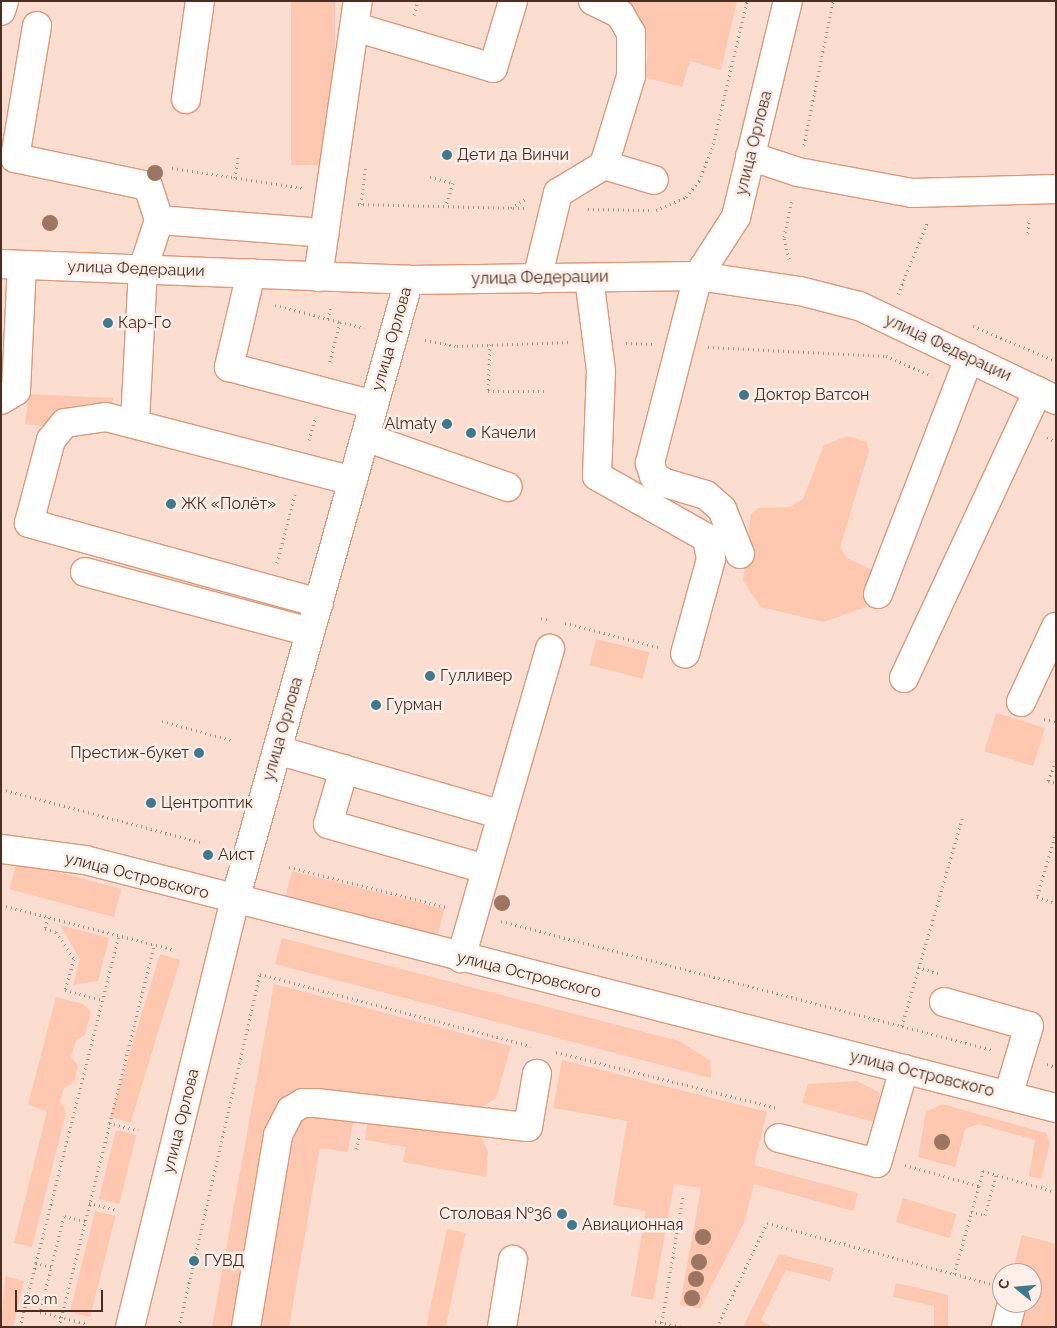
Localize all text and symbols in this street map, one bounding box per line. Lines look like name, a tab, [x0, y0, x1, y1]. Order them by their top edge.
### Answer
street label: улица Орлова	[732, 89, 776, 197]
place label: Дети да Винчи	[457, 145, 569, 165]
marker: Дети да Винчи	[441, 149, 453, 161]
street label: улица Федерации	[67, 257, 205, 281]
street label: улица Федерации	[471, 267, 609, 289]
street label: улица Орлова	[368, 285, 416, 393]
street label: улица Федерации	[882, 310, 1014, 386]
place label: Кар-Го	[118, 313, 171, 333]
marker: Кар-Го	[102, 317, 114, 329]
place label: Доктор Ватсон	[754, 385, 869, 405]
marker: Доктор Ватсон	[738, 389, 750, 401]
place label: Almaty	[384, 414, 437, 434]
marker: Almaty	[441, 418, 453, 430]
place label: Качели	[481, 423, 536, 443]
marker: Качели	[465, 427, 477, 439]
place label: ЖК «Полёт»	[181, 494, 276, 514]
marker: ЖК «Полёт»	[165, 498, 177, 510]
place label: Гулливер	[440, 666, 512, 686]
marker: Гулливер	[424, 670, 436, 682]
street label: улица Орлова	[259, 675, 307, 783]
place label: Гурман	[386, 695, 442, 715]
marker: Гурман	[370, 699, 382, 711]
place label: Престиж-букет	[70, 743, 189, 763]
marker: Престиж-букет	[193, 747, 205, 759]
place label: Центроптик	[161, 793, 253, 813]
marker: Центроптик	[145, 797, 157, 809]
place label: Аист	[218, 845, 255, 865]
street label: улица Островского	[63, 849, 211, 903]
marker: Аист	[202, 849, 214, 861]
street label: улица Островского	[455, 948, 603, 1002]
street label: улица Островского	[848, 1047, 996, 1101]
street label: улица Орлова	[159, 1067, 203, 1175]
place label: Столовая №36	[439, 1204, 552, 1224]
marker: Столовая №36	[556, 1208, 568, 1220]
place label: Авиационная	[582, 1215, 684, 1235]
marker: Авиационная	[566, 1219, 578, 1231]
place label: ГУВД	[204, 1251, 245, 1271]
marker: ГУВД	[188, 1255, 200, 1267]
north arrow	[992, 1263, 1042, 1313]
text: С	[995, 1277, 1013, 1291]
scale bar	[18, 1280, 105, 1312]
text: 20 m	[23, 1290, 58, 1308]

